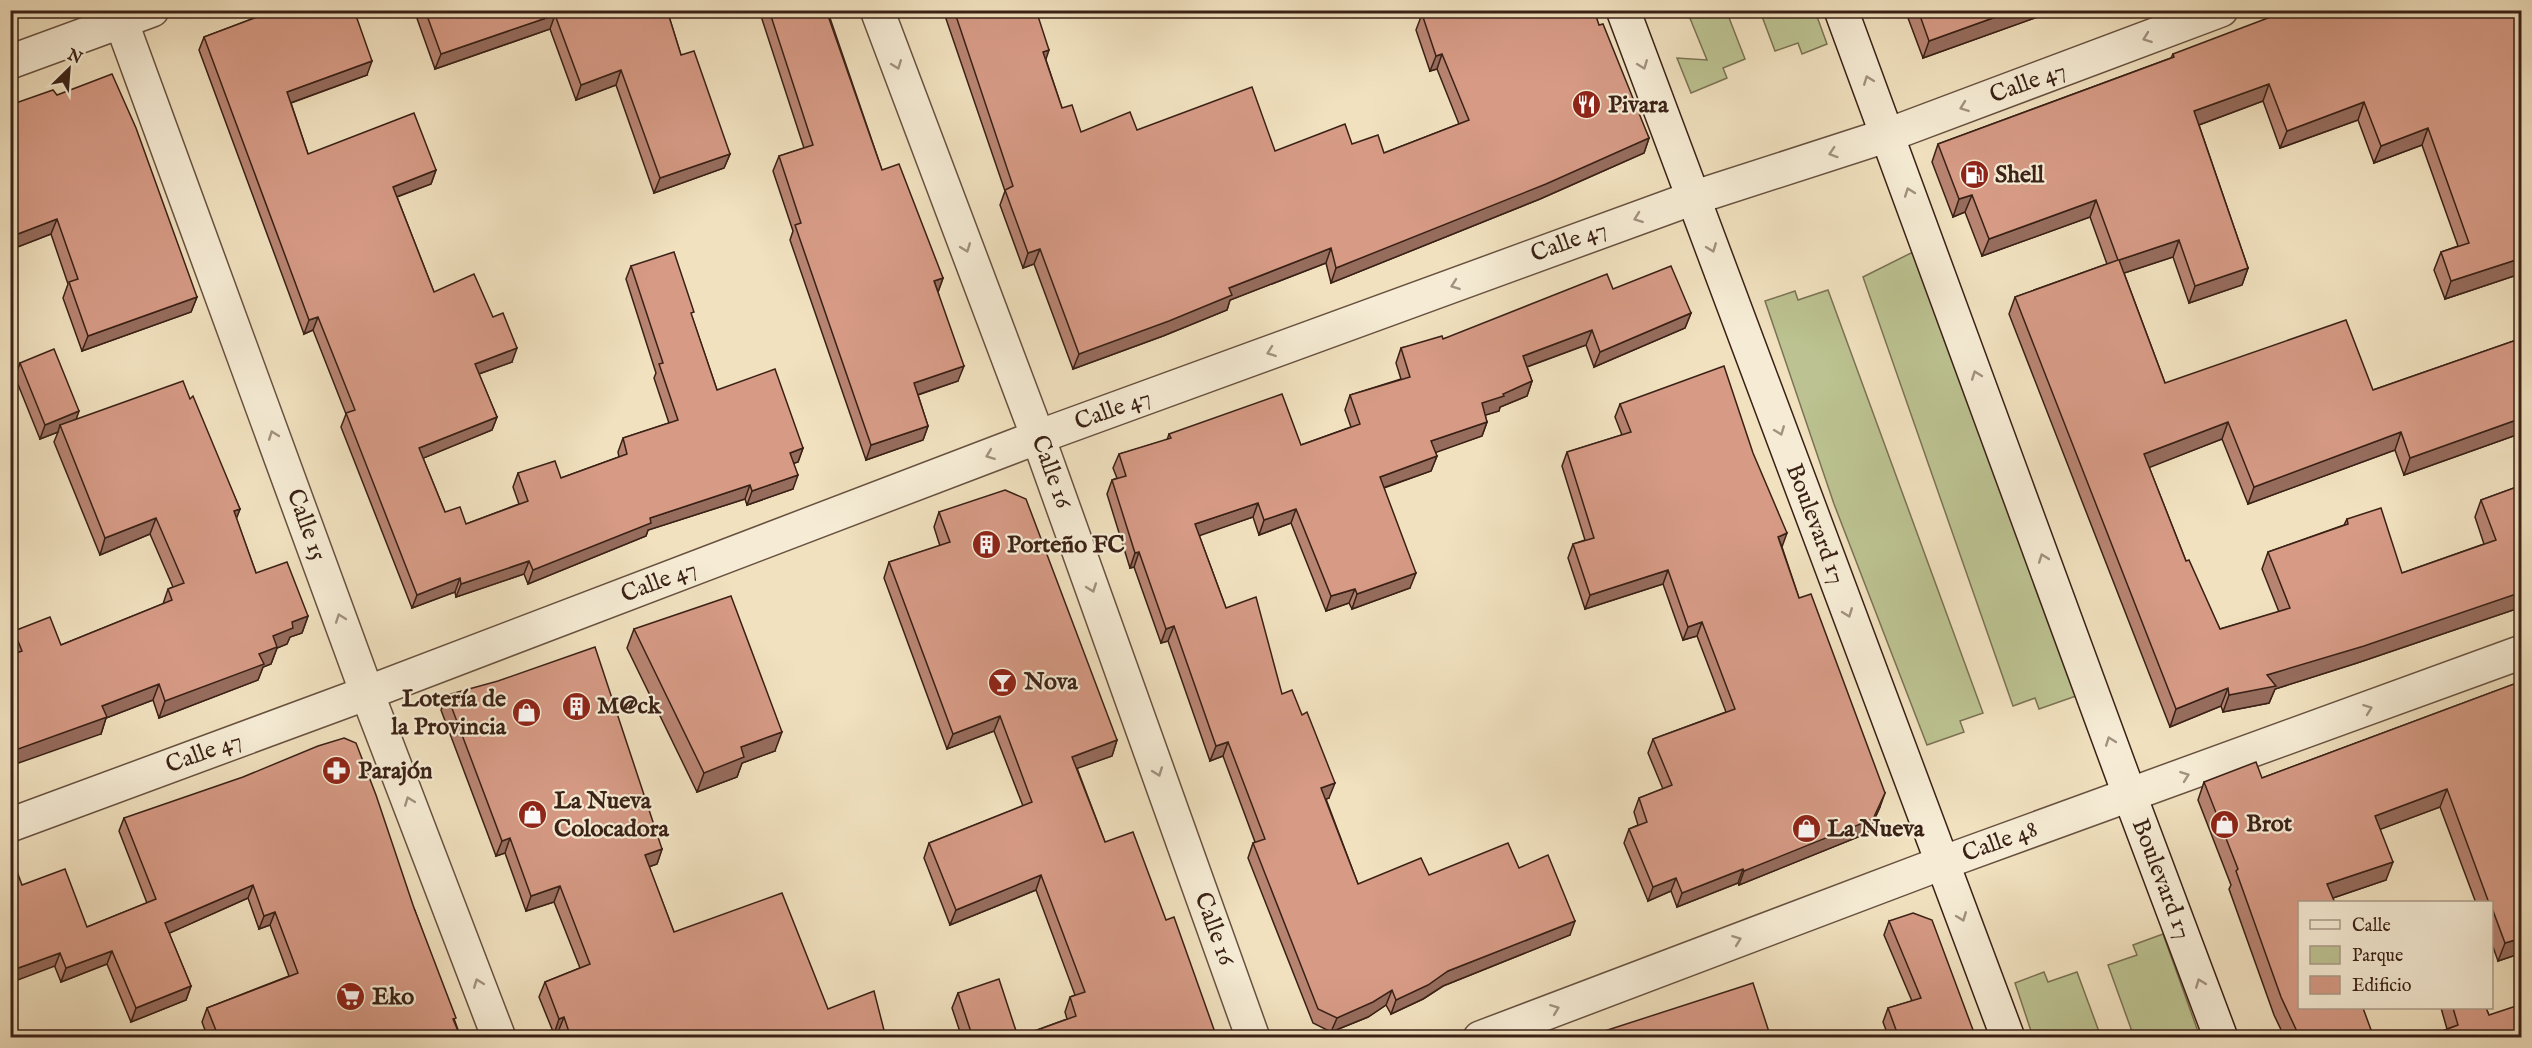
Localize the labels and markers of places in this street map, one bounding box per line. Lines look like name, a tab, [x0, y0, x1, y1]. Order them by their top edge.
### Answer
restaurant icon: Pivara	[1571, 89, 1603, 121]
place label: Pivara	[1608, 90, 1669, 121]
fuel station icon: Shell	[1958, 159, 1990, 191]
place label: Shell	[1995, 160, 2045, 191]
building icon: Porteño FC	[970, 529, 1002, 561]
place label: Porteño FC	[1007, 530, 1125, 561]
bar icon: Nova	[987, 666, 1019, 698]
place label: Nova	[1023, 667, 1078, 698]
place label: Lotería de la Provincia	[390, 684, 507, 743]
building icon: M@ck	[560, 690, 592, 722]
place label: M@ck	[597, 691, 662, 722]
shop icon: Lotería de la Provincia	[511, 697, 543, 729]
pharmacy icon: Parajón	[321, 755, 353, 787]
place label: Parajón	[358, 756, 433, 787]
place label: La Nueva Colocadora	[554, 786, 670, 845]
shop icon: La Nueva Colocadora	[517, 799, 549, 831]
shop icon: Brot	[2209, 808, 2241, 840]
place label: Brot	[2246, 809, 2293, 840]
shop icon: La Nueva	[1790, 813, 1822, 845]
place label: La Nueva	[1827, 814, 1925, 845]
supermarket icon: Eko	[335, 981, 367, 1013]
place label: Eko	[372, 982, 414, 1013]

